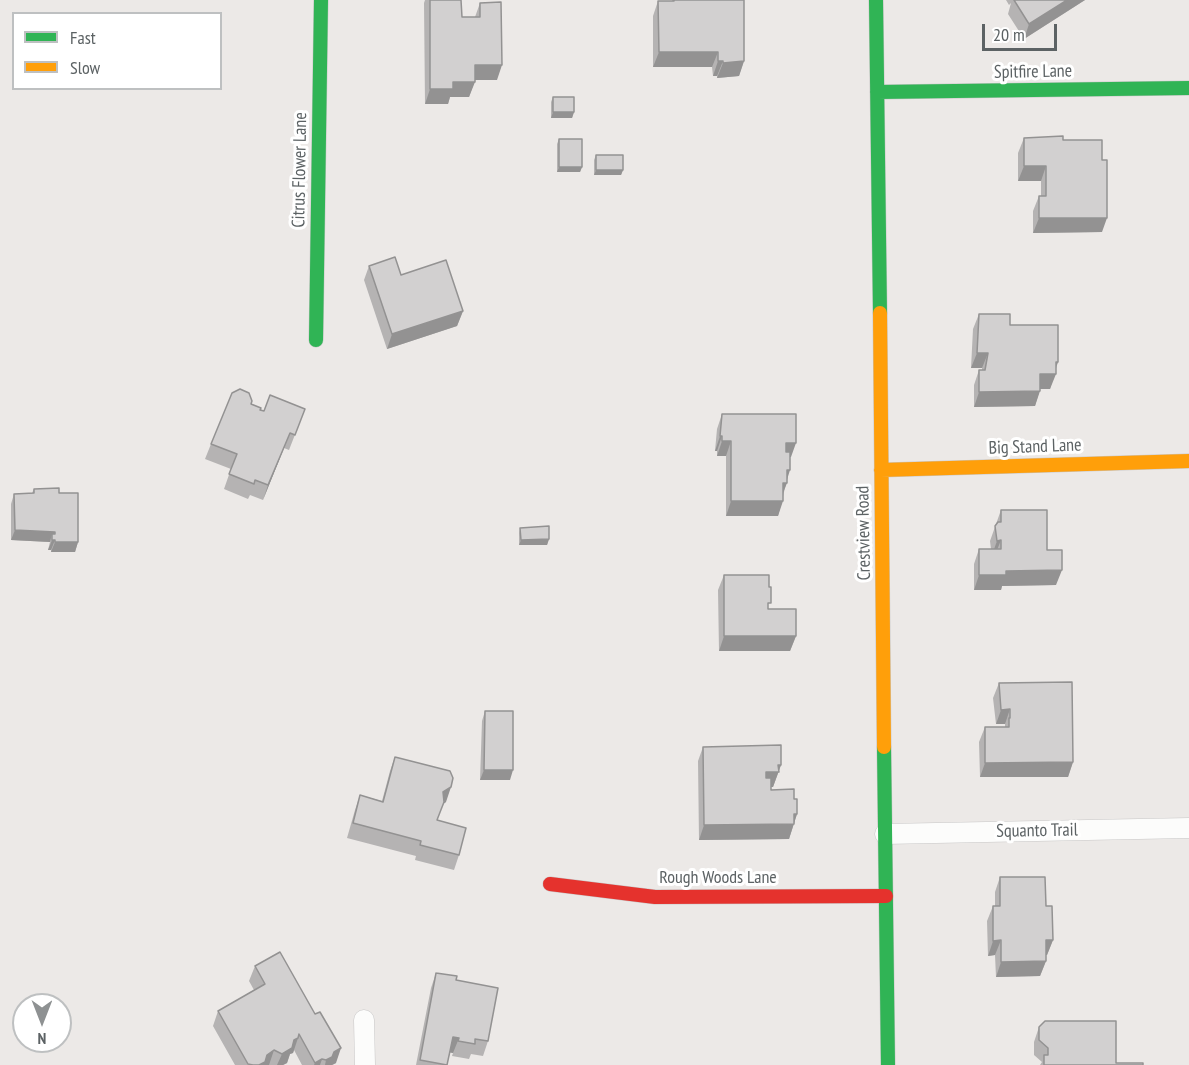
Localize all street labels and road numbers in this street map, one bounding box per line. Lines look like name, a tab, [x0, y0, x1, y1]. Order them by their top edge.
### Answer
street label: Spitfire Lane	[994, 61, 1072, 83]
street label: Citrus Flower Lane	[288, 112, 312, 228]
street label: Big Stand Lane	[988, 435, 1082, 459]
street label: Crestview Road	[852, 486, 876, 580]
street label: Squanto Trail	[996, 819, 1078, 843]
street label: Rough Woods Lane	[659, 867, 777, 889]

